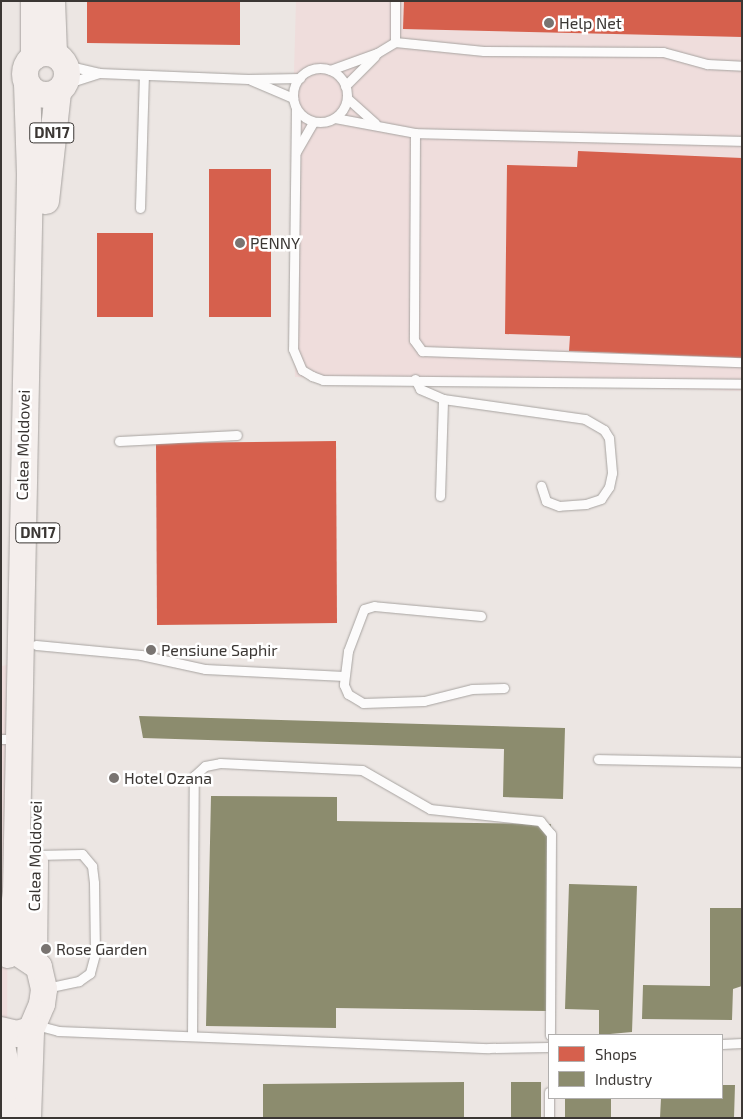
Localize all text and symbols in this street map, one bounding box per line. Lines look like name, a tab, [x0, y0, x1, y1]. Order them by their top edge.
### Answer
place label: Help Net	[559, 13, 622, 33]
marker: Help Net	[543, 17, 555, 29]
road number: DN17	[28, 120, 76, 146]
place label: PENNY	[250, 233, 300, 253]
marker: PENNY	[234, 237, 246, 249]
street label: Calea Moldovei	[12, 390, 34, 500]
road number: DN17	[14, 520, 62, 546]
place label: Pensiune Saphir	[161, 640, 278, 660]
marker: Pensiune Saphir	[145, 644, 157, 656]
place label: Hotel Ozana	[124, 768, 212, 788]
marker: Hotel Ozana	[108, 772, 120, 784]
street label: Calea Moldovei	[24, 801, 46, 911]
place label: Rose Garden	[56, 939, 147, 959]
marker: Rose Garden	[40, 943, 52, 955]
legend	[548, 1034, 723, 1099]
text: Shops	[595, 1045, 637, 1063]
text: Industry	[595, 1070, 652, 1088]

